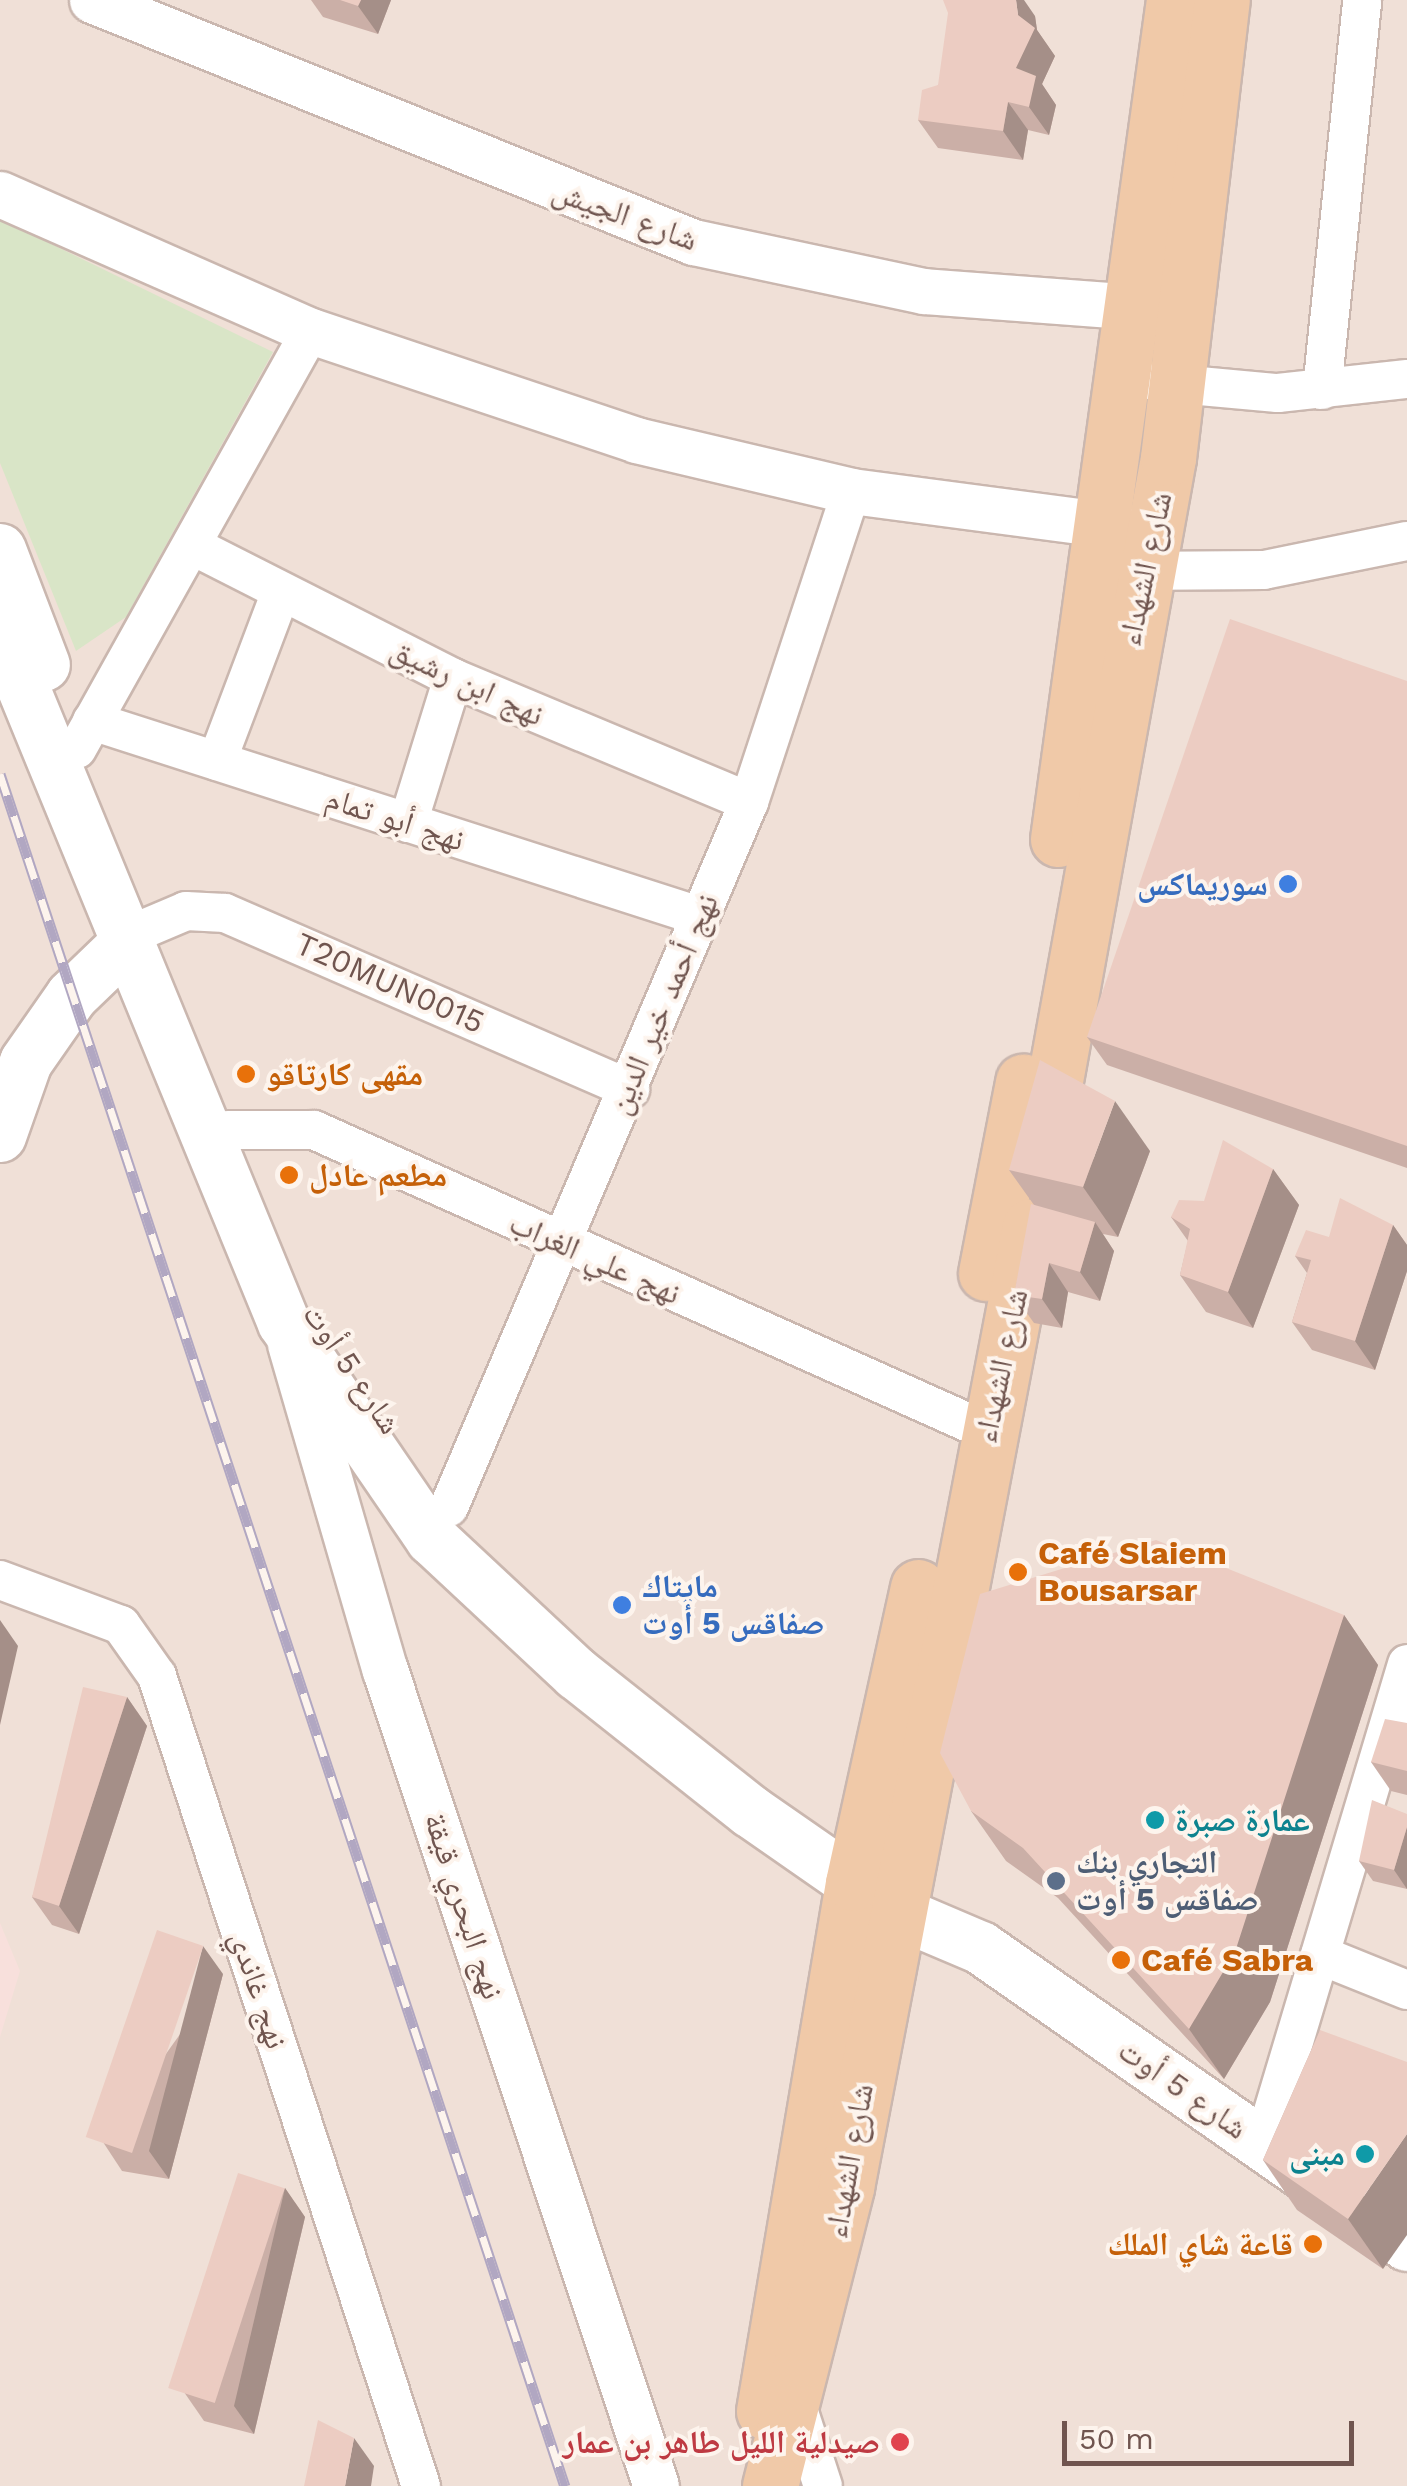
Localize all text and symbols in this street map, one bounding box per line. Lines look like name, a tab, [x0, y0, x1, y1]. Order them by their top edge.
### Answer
street label: شارع الجيش	[547, 171, 703, 259]
street label: شارع الشهداء	[1110, 489, 1180, 649]
street label: نهج ابن رشيق	[384, 630, 550, 734]
street label: نهج أبو تمام	[321, 779, 469, 859]
place label: سوريماكس	[1137, 865, 1268, 903]
marker: سوريماكس	[1277, 873, 1299, 895]
street label: نهج أحمد خير الدين	[599, 888, 727, 1120]
street label: T20MUN0015	[290, 924, 490, 1042]
place label: مقهى كارتاقو	[266, 1055, 423, 1093]
marker: مقهى كارتاقو	[235, 1063, 257, 1085]
place label: مطعم عادل	[309, 1156, 447, 1194]
marker: مطعم عادل	[278, 1164, 300, 1186]
street label: نهج علي الغراب	[504, 1203, 686, 1313]
street label: شارع الشهداء	[966, 1286, 1036, 1446]
street label: شارع 5 أوت	[295, 1297, 409, 1441]
place label: Café Slaiem Bousarsar	[1038, 1535, 1227, 1610]
marker: Café Slaiem Bousarsar	[1007, 1561, 1029, 1583]
place label: مايتاك صفاقس 5 أوت	[642, 1568, 824, 1643]
marker: مايتاك صفاقس 5 أوت	[611, 1594, 633, 1616]
place label: عمارة صبرة	[1175, 1801, 1310, 1839]
street label: نهج البحري قيقة	[416, 1808, 512, 2004]
marker: عمارة صبرة	[1144, 1809, 1166, 1831]
place label: التجاري بنك صفاقس 5 أوت	[1076, 1844, 1258, 1919]
marker: التجاري بنك صفاقس 5 أوت	[1045, 1870, 1067, 1892]
street label: نهج غاندي	[222, 1926, 296, 2054]
place label: Café Sabra	[1141, 1941, 1313, 1979]
marker: Café Sabra	[1110, 1949, 1132, 1971]
street label: شارع 5 أوت	[1111, 2031, 1255, 2147]
street label: شارع الشهداء	[817, 2081, 881, 2241]
place label: مبنى	[1289, 2135, 1345, 2173]
marker: مبنى	[1354, 2143, 1376, 2165]
place label: قاعة شاي الملك	[1107, 2225, 1293, 2263]
marker: قاعة شاي الملك	[1302, 2233, 1324, 2255]
scale bar	[1067, 2401, 1360, 2463]
text: 50 m	[1079, 2421, 1154, 2456]
place label: صيدلية الليل طاهر بن عمار	[563, 2423, 880, 2461]
marker: صيدلية الليل طاهر بن عمار	[889, 2431, 911, 2453]

